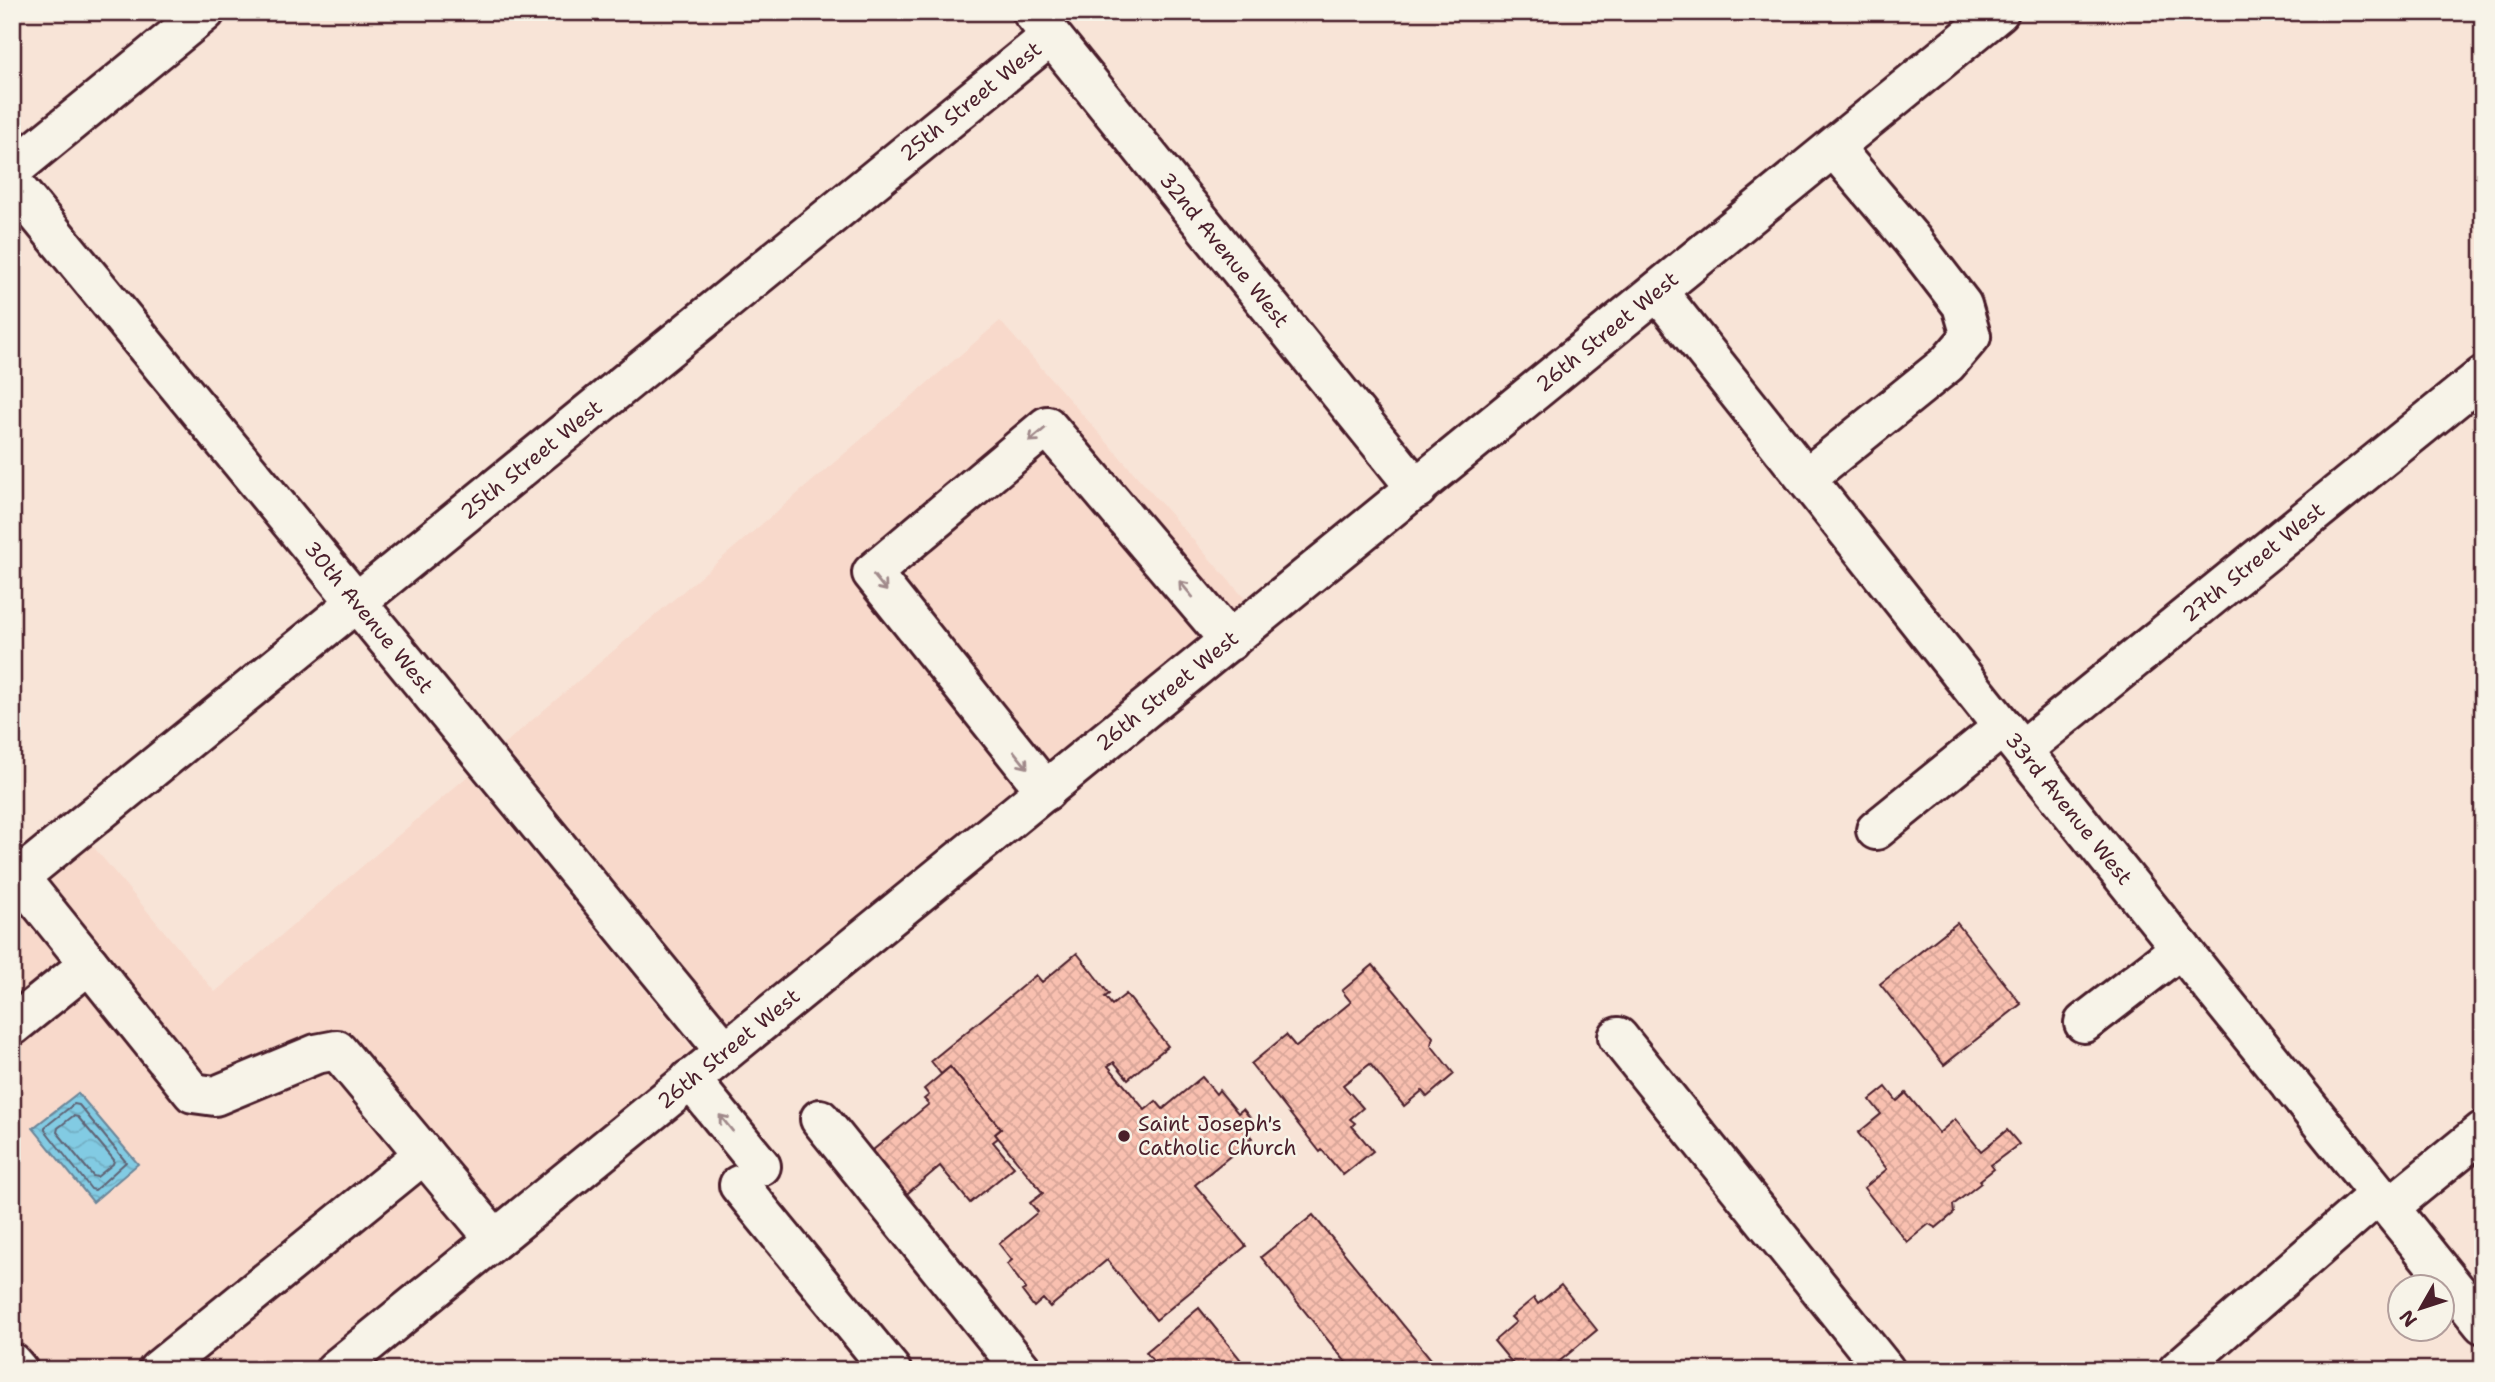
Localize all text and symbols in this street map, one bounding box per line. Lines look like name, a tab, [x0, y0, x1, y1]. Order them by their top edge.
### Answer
street label: 25th Street West	[894, 35, 1048, 168]
street label: 32nd Avenue West	[1153, 167, 1295, 334]
street label: 26th Street West	[1530, 265, 1684, 398]
street label: 25th Street West	[454, 393, 608, 526]
one-way arrow	[1028, 427, 1046, 443]
street label: 27th Street West	[2176, 496, 2331, 629]
street label: 30th Avenue West	[298, 535, 440, 699]
one-way arrow	[872, 573, 887, 591]
one-way arrow	[1178, 581, 1194, 599]
street label: 26th Street West	[1090, 624, 1244, 758]
street label: 33rd Avenue West	[1999, 726, 2139, 891]
one-way arrow	[1014, 751, 1029, 769]
street label: 26th Street West	[651, 982, 806, 1115]
place label: Saint Joseph's Catholic Church	[1138, 1110, 1297, 1162]
one-way arrow	[718, 1114, 733, 1132]
marker: Saint Joseph's Catholic Church	[1116, 1128, 1132, 1144]
north arrow	[2386, 1274, 2456, 1344]
text: N	[2394, 1305, 2423, 1332]

